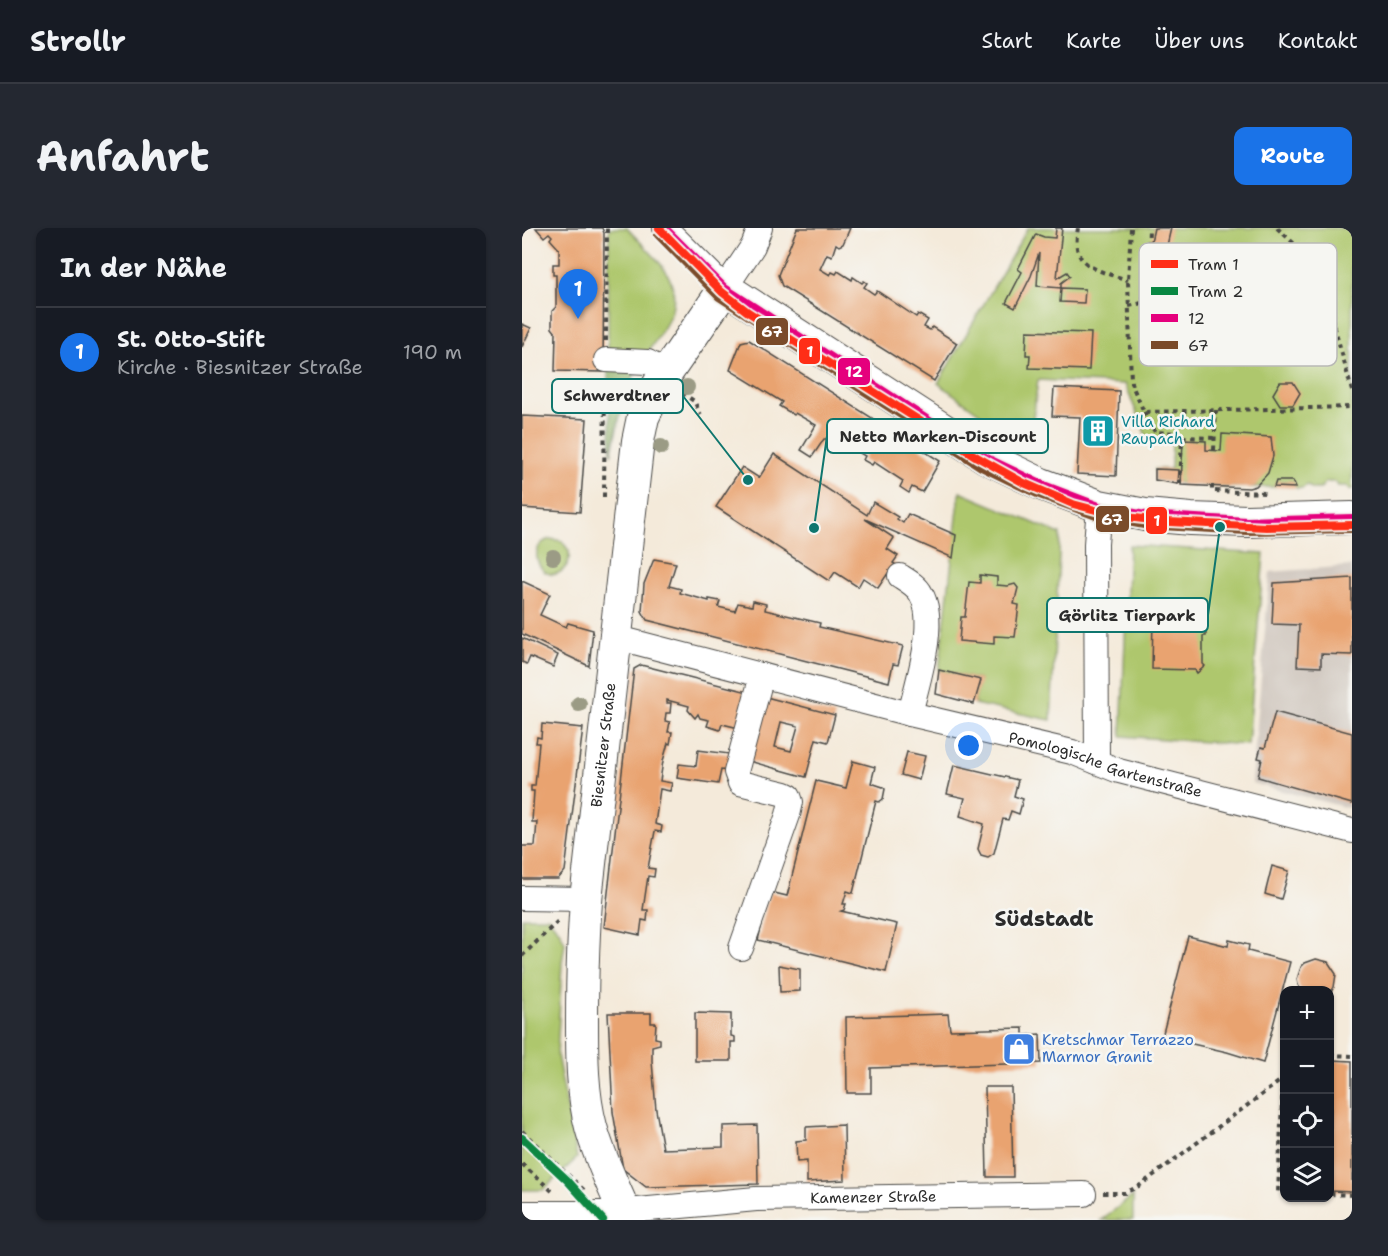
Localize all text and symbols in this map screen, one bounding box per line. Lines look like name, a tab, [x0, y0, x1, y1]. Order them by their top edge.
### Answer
text: Strollr	[30, 22, 126, 60]
text: Start	[982, 27, 1033, 55]
text: Karte	[1066, 27, 1122, 55]
text: Über uns	[1155, 27, 1245, 55]
text: Kontakt	[1278, 27, 1358, 55]
button: Route	[1234, 127, 1352, 185]
text: Anfahrt	[36, 128, 209, 184]
legend	[1139, 243, 1337, 366]
text: In der Nähe	[60, 250, 227, 285]
text: Tram 1	[1188, 254, 1239, 275]
pin: 1	[558, 270, 598, 319]
text: Tram 2	[1188, 281, 1243, 302]
text: 12	[1188, 308, 1205, 329]
line badge: 67	[755, 317, 789, 346]
text: 67	[761, 321, 783, 342]
text: St. Otto-Stift	[117, 325, 265, 354]
text: 67	[1188, 335, 1209, 356]
line badge: 1	[798, 337, 821, 365]
text: 1	[75, 339, 84, 365]
text: 190 m	[403, 339, 462, 365]
text: 1	[806, 341, 814, 362]
text: Kirche · Biesnitzer Straße	[117, 354, 363, 380]
line badge: 12	[837, 357, 871, 386]
text: 12	[845, 361, 863, 382]
callout: Schwerdtner	[552, 379, 683, 413]
text: Schwerdtner	[564, 385, 671, 406]
place label: Villa Richard Raupach	[1121, 412, 1215, 449]
building icon: Villa Richard Raupach	[1080, 413, 1116, 449]
callout: Netto Marken-Discount	[827, 419, 1048, 453]
text: Netto Marken-Discount	[840, 426, 1037, 447]
line badge: 67	[1095, 505, 1130, 533]
line badge: 1	[1145, 506, 1168, 535]
text: 67	[1101, 509, 1123, 530]
text: 1	[1153, 510, 1161, 531]
callout: Görlitz Tierpark	[1047, 598, 1208, 632]
text: Görlitz Tierpark	[1058, 605, 1196, 626]
street label: Biesnitzer Straße	[586, 681, 620, 808]
street label: Pomologische Gartenstraße	[1007, 727, 1204, 802]
your location	[954, 731, 983, 760]
district label: Südstadt	[994, 905, 1094, 933]
map controls	[1280, 986, 1334, 1202]
button: +	[1280, 986, 1334, 1040]
place label: Kretschmar Terrazzo Marmor Granit	[1042, 1030, 1194, 1067]
shop icon: Kretschmar Terrazzo Marmor Granit	[1001, 1031, 1037, 1067]
button: −	[1280, 1040, 1334, 1094]
button: locate	[1280, 1094, 1334, 1148]
button: layers	[1280, 1148, 1334, 1202]
street label: Kamenzer Straße	[810, 1186, 937, 1208]

